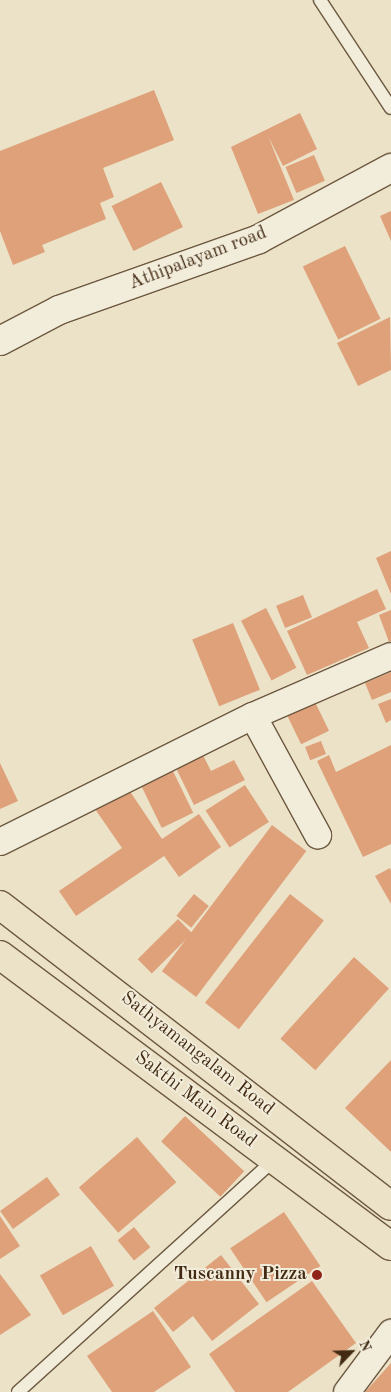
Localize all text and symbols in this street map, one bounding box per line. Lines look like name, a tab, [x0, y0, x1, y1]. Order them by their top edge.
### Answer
street label: Athipalayam road	[126, 222, 270, 296]
street label: Sathyamangalam Road	[116, 987, 278, 1121]
street label: Sakthi Main Road	[130, 1047, 260, 1153]
place label: Tuscanny Pizza	[174, 1264, 307, 1286]
marker: Tuscanny Pizza	[311, 1269, 323, 1281]
north arrow	[326, 1327, 376, 1377]
text: N	[356, 1338, 373, 1354]

